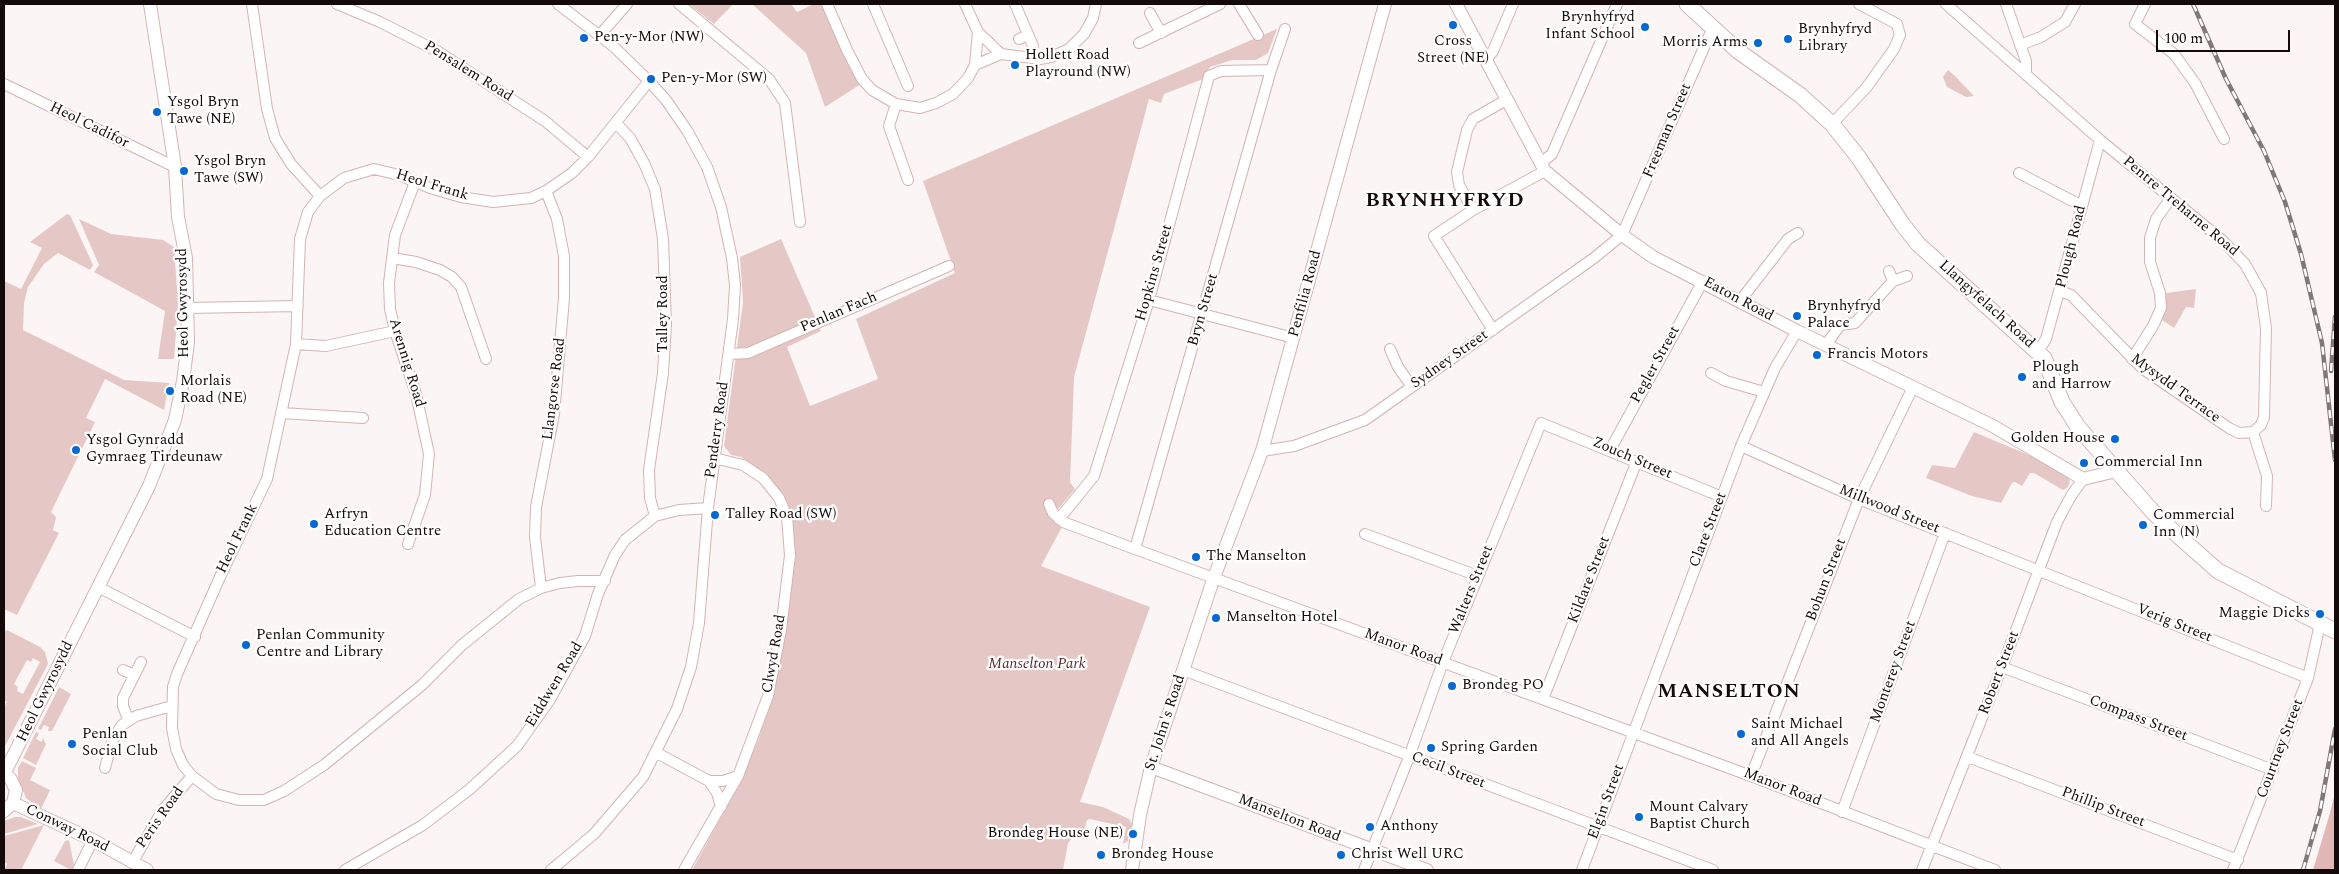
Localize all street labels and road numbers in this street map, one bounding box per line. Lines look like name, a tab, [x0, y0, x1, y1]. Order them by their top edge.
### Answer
street label: Pensalem Road	[420, 38, 516, 106]
street label: Freeman Street	[1640, 81, 1696, 181]
street label: Heol Cadifor	[46, 99, 132, 153]
street label: Pentre Treharne Road	[2118, 153, 2242, 261]
street label: Heol Frank	[394, 166, 470, 206]
street label: Plough Road	[2053, 204, 2091, 290]
street label: Hopkins Street	[1133, 223, 1177, 323]
street label: Heol Gwyrosydd	[174, 248, 194, 358]
street label: Penfilia Road	[1286, 249, 1326, 339]
street label: Llangyfelach Road	[1934, 257, 2038, 353]
street label: Bryn Street	[1185, 272, 1223, 348]
street label: Eaton Road	[1700, 274, 1776, 326]
street label: Talley Road	[655, 275, 673, 353]
street label: Penlan Fach	[798, 289, 880, 337]
street label: Arennig Road	[384, 316, 428, 410]
street label: Pegler Street	[1627, 323, 1685, 407]
street label: Sydney Street	[1408, 327, 1492, 393]
street label: Llangorse Road	[540, 337, 570, 441]
street label: Mysydd Terrace	[2127, 350, 2223, 428]
street label: Penderry Road	[702, 380, 734, 480]
street label: Zouch Street	[1589, 434, 1675, 484]
street label: Millwood Street	[1836, 482, 1942, 538]
street label: Clare Street	[1686, 490, 1732, 570]
street label: Heol Frank	[213, 501, 263, 577]
street label: Kildare Street	[1565, 534, 1615, 626]
street label: Bohun Street	[1803, 536, 1851, 624]
street label: Walters Street	[1446, 543, 1498, 637]
street label: Verig Street	[2134, 601, 2214, 647]
street label: Clwyd Road	[759, 613, 791, 695]
street label: Monterey Street	[1867, 619, 1921, 725]
street label: Manor Road	[1361, 626, 1445, 670]
street label: Robert Street	[1976, 629, 2024, 717]
street label: Heol Gwyrosydd	[14, 639, 78, 745]
street label: Eiddwen Road	[523, 639, 587, 731]
street label: St. John's Road	[1142, 673, 1190, 773]
street label: Compass Street	[2086, 692, 2190, 746]
street label: Courtney Street	[2254, 697, 2308, 801]
street label: Cecil Street	[1409, 749, 1487, 793]
street label: Elgin Street	[1585, 762, 1629, 842]
street label: Manor Road	[1740, 765, 1824, 811]
street label: Peris Road	[133, 784, 189, 852]
street label: Phillip Street	[2059, 784, 2147, 832]
street label: Manselton Road	[1235, 791, 1343, 847]
street label: Conway Road	[22, 801, 112, 857]

